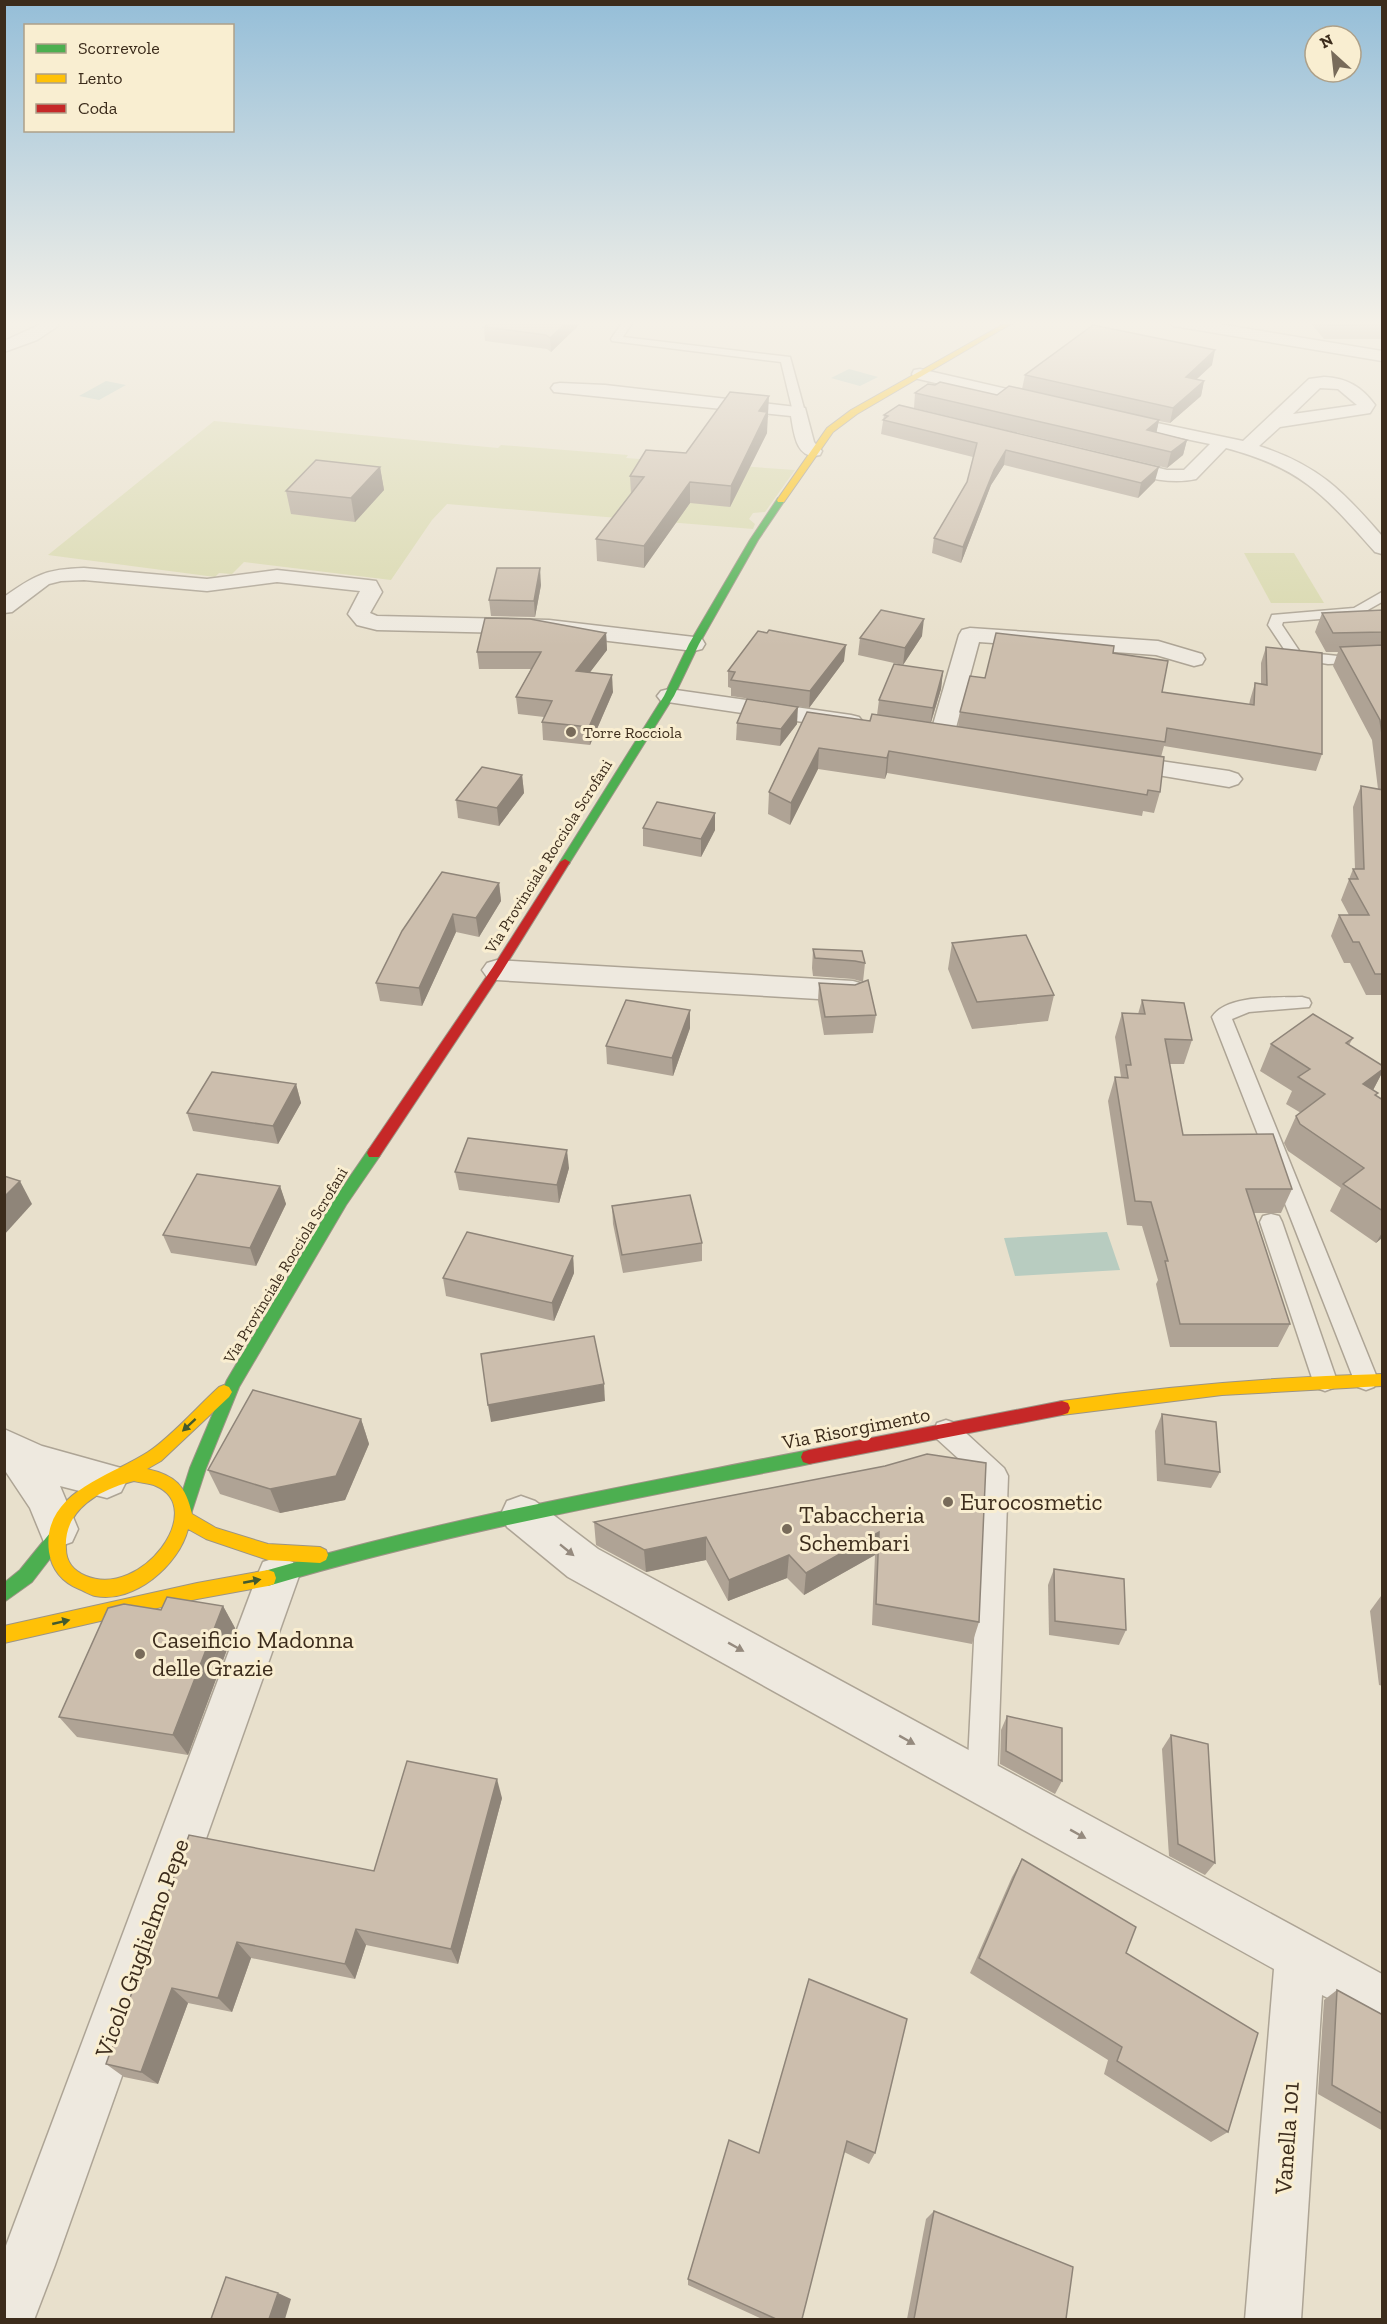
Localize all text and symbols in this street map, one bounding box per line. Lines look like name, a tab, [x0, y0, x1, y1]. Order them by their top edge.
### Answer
legend	[24, 24, 234, 132]
north arrow	[1303, 24, 1363, 84]
text: N	[1317, 30, 1336, 52]
text: Scorrevole	[78, 37, 160, 59]
text: Lento	[78, 67, 123, 89]
text: Coda	[78, 97, 118, 119]
place label: Torre Rocciola	[583, 723, 682, 742]
marker: Torre Rocciola	[564, 725, 578, 739]
street label: Via Provinciale Rocciola Scrofani	[480, 755, 616, 957]
street label: Via Provinciale Rocciola Scrofani	[219, 1164, 352, 1367]
street label: Via Risorgimento	[779, 1402, 932, 1454]
one-way arrow	[182, 1418, 197, 1431]
place label: Eurocosmetic	[960, 1487, 1103, 1516]
marker: Eurocosmetic	[941, 1495, 955, 1509]
place label: Tabaccheria Schembari	[799, 1500, 925, 1557]
marker: Tabaccheria Schembari	[780, 1522, 794, 1536]
one-way arrow	[559, 1544, 574, 1556]
one-way arrow	[243, 1576, 262, 1585]
one-way arrow	[52, 1616, 71, 1626]
place label: Caseificio Madonna delle Grazie	[152, 1625, 354, 1682]
one-way arrow	[727, 1642, 744, 1652]
marker: Caseificio Madonna delle Grazie	[133, 1647, 147, 1661]
one-way arrow	[898, 1735, 915, 1745]
one-way arrow	[1070, 1829, 1087, 1839]
street label: Vicolo Guglielmo Pepe	[88, 1834, 195, 2062]
street label: Vanella 101	[1268, 2081, 1305, 2196]

